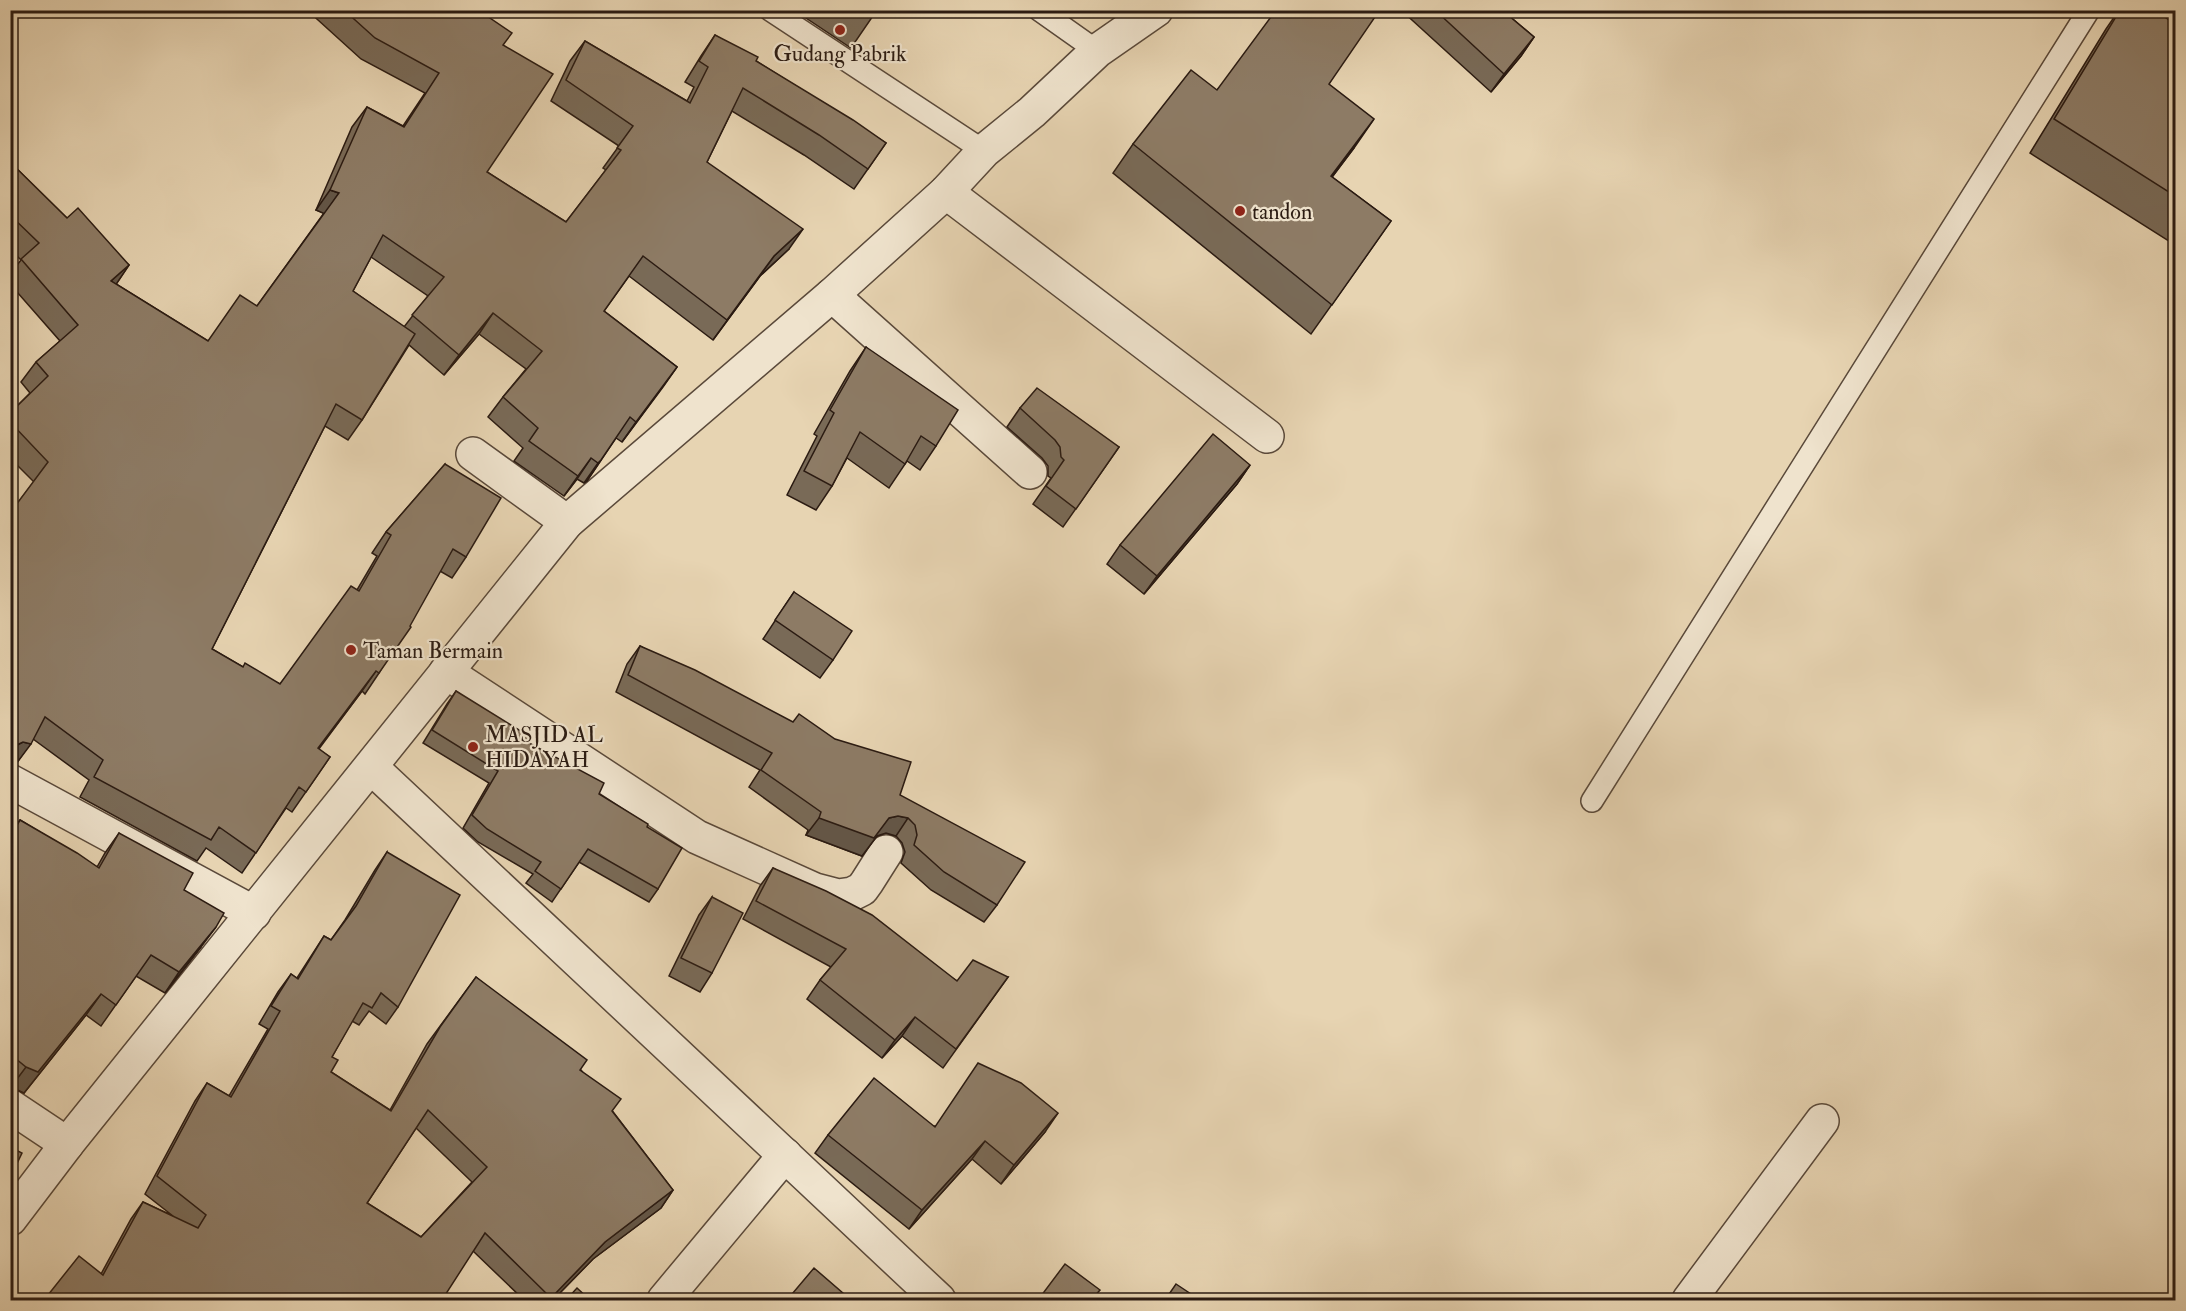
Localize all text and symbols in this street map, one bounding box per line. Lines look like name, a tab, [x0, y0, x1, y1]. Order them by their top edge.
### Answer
marker: Gudang Pabrik	[833, 23, 847, 37]
place label: Gudang Pabrik	[773, 40, 907, 68]
place label: tandon	[1252, 198, 1312, 226]
marker: tandon	[1233, 204, 1247, 218]
place label: Taman Bermain	[363, 637, 503, 665]
marker: Taman Bermain	[344, 643, 358, 657]
place label: MASJID AL HIDAYAH	[485, 721, 603, 774]
marker: MASJID AL HIDAYAH	[466, 740, 480, 754]

